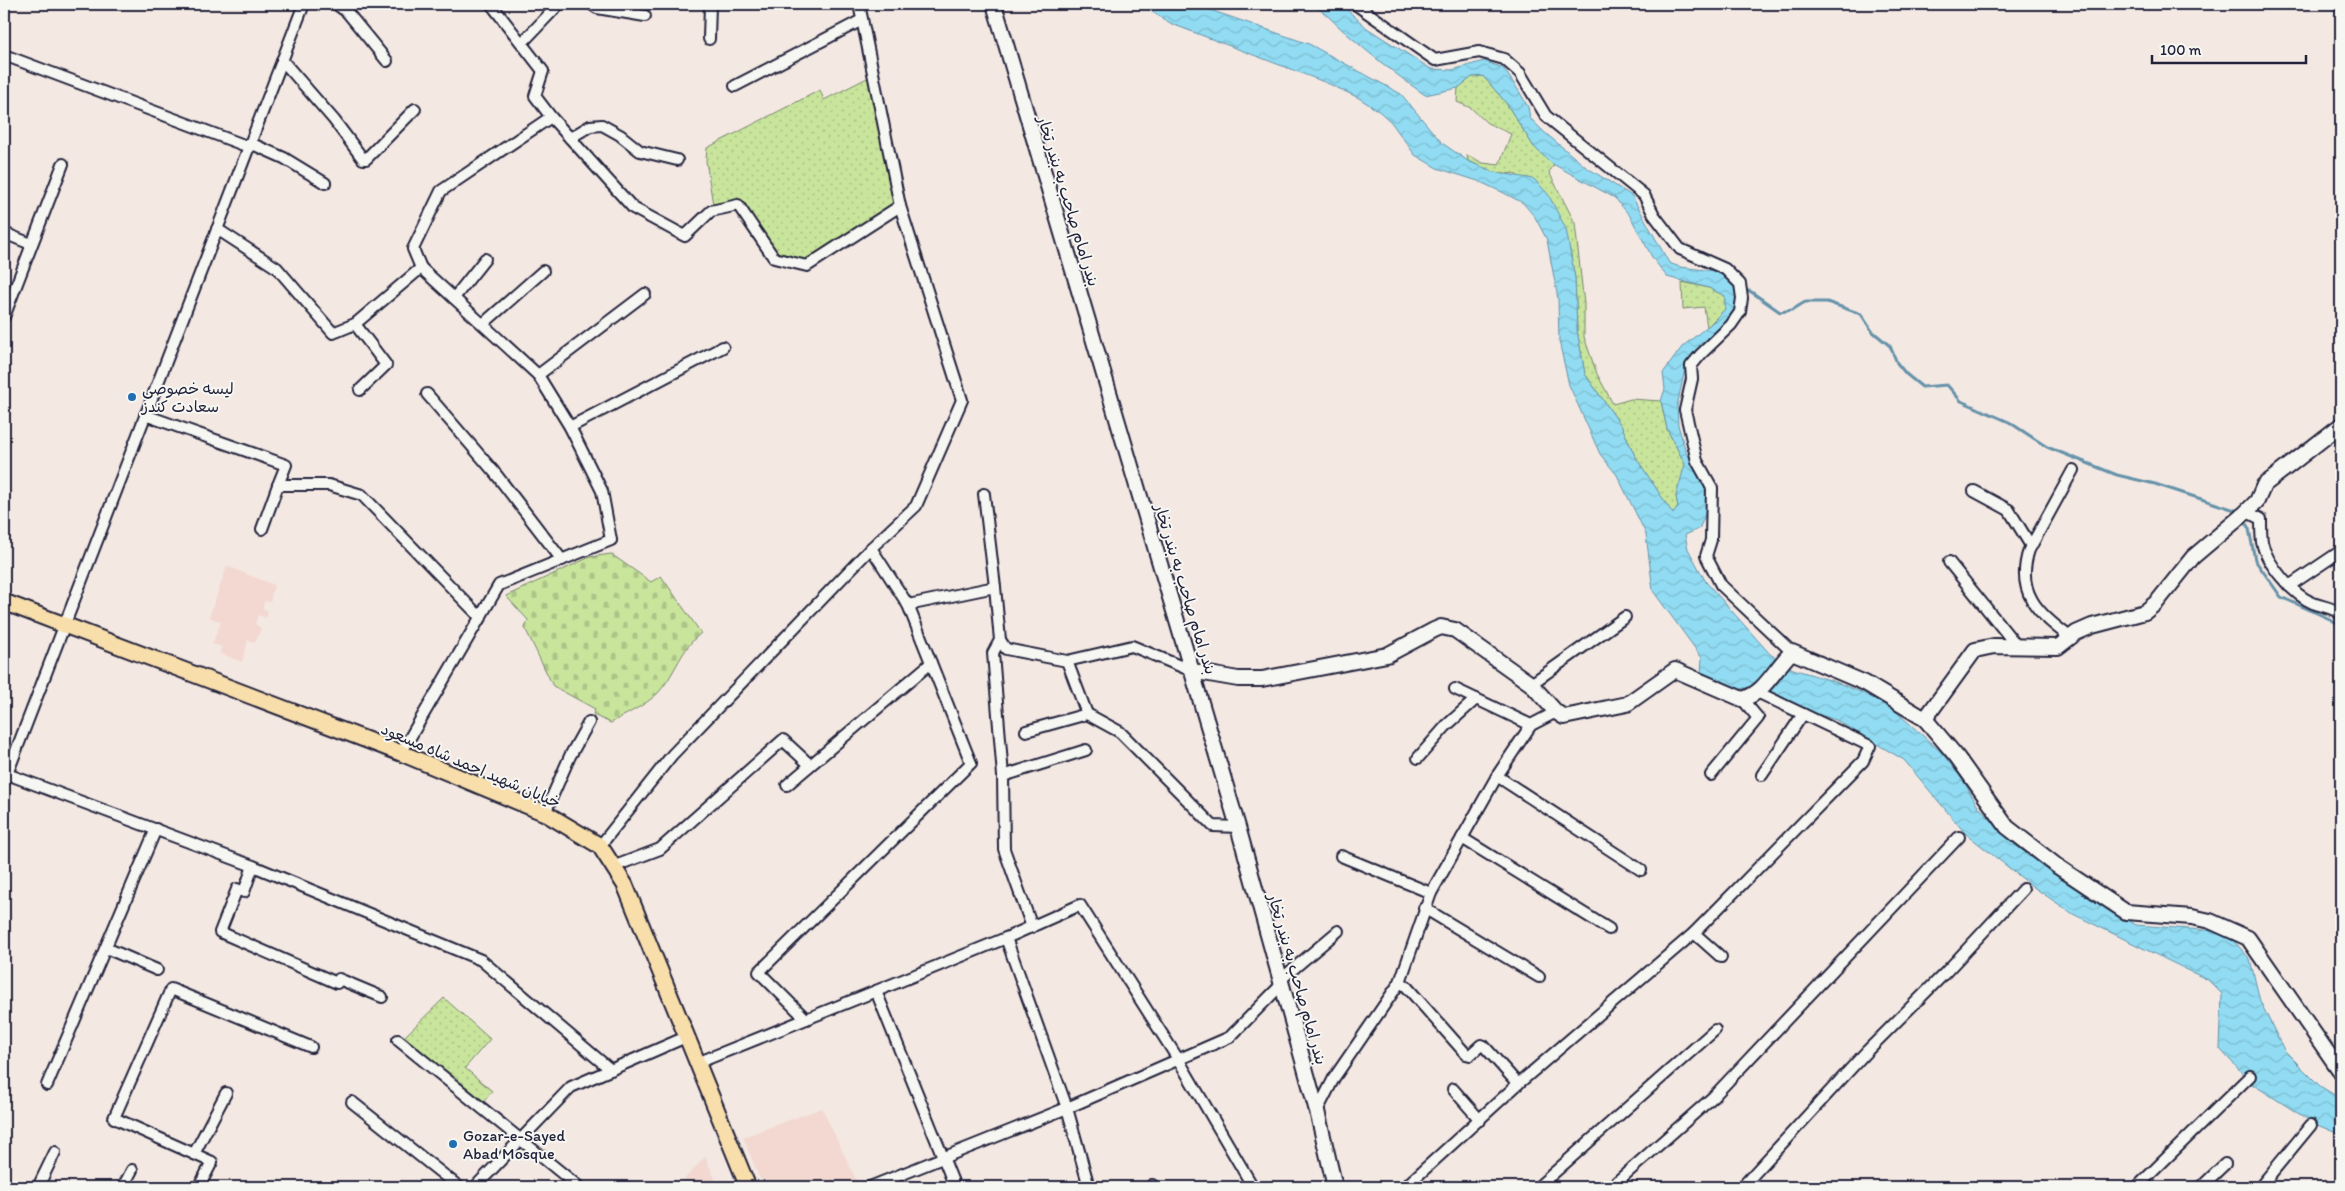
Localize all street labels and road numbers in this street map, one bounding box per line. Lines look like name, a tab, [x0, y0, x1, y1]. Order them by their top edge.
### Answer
street label: بندر امام صاحب به بندر تخار	[1030, 112, 1103, 289]
street label: بندر امام صاحب به بندر تخار	[1147, 500, 1220, 677]
street label: خیابان شهید احمد شاه مسعود	[378, 719, 563, 813]
street label: بندر امام صاحب به بندر تخار	[1261, 889, 1331, 1068]

